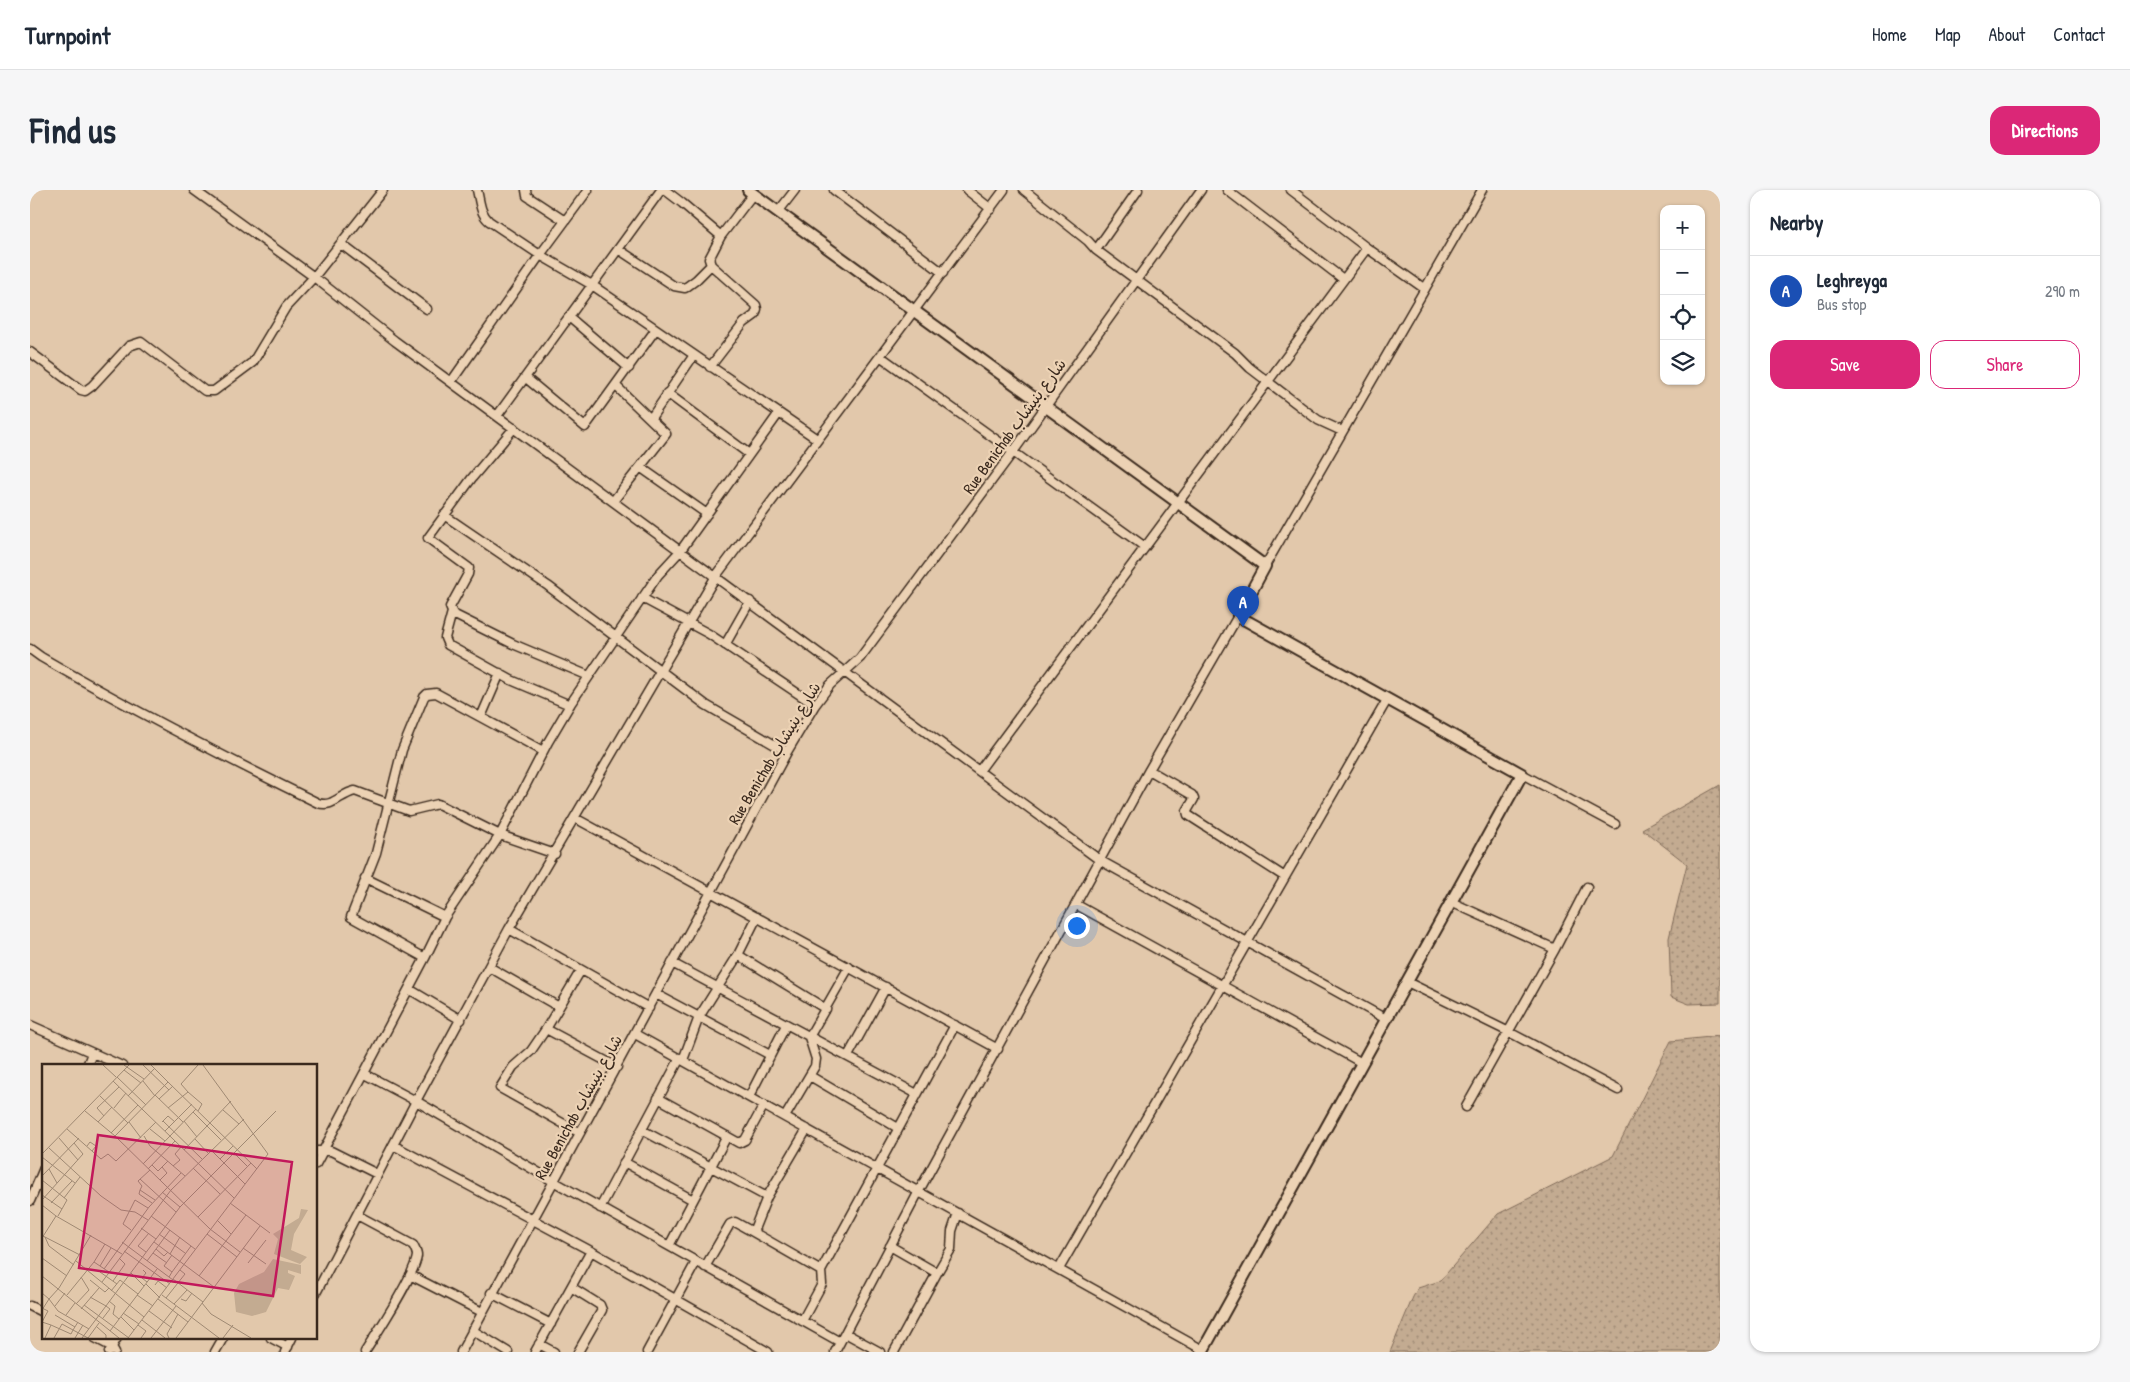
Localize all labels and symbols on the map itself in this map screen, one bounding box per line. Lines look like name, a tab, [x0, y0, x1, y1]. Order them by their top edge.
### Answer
street label: Rue Benichab شارع بنيشاب	[957, 354, 1072, 499]
pin: A	[1227, 586, 1259, 627]
street label: Rue Benichab شارع بنيشاب	[723, 678, 826, 829]
your location	[1064, 913, 1090, 939]
street label: Rue Benichab شارع بنيشاب	[529, 1031, 628, 1184]
inset map	[42, 1064, 318, 1340]

